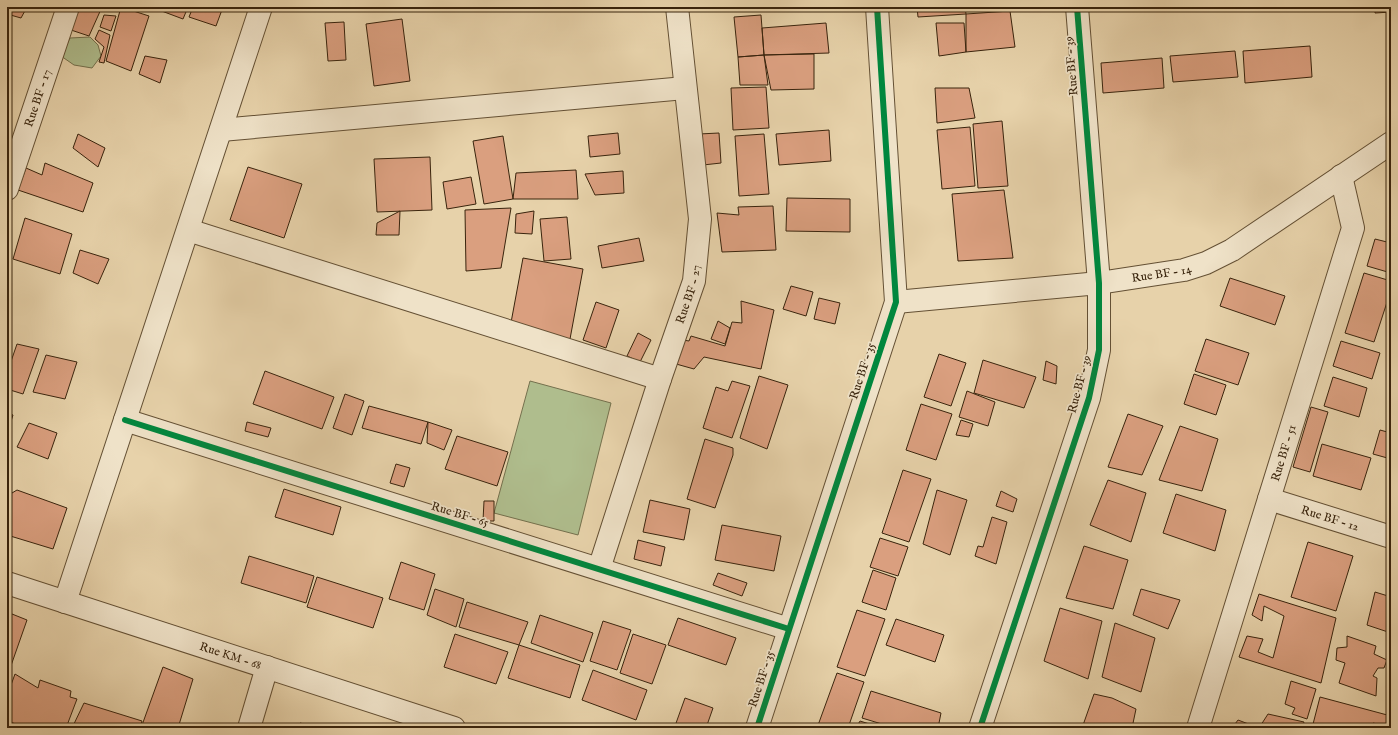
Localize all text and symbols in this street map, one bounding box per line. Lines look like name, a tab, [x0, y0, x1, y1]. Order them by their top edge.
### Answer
street label: Rue BF - 39	[1061, 36, 1082, 96]
street label: Rue BF - 17	[21, 67, 55, 129]
street label: Rue BF - 14	[1131, 261, 1193, 286]
street label: Rue BF - 27	[673, 264, 704, 326]
street label: Rue BF - 35	[846, 340, 879, 401]
street label: Rue BF - 39	[1065, 353, 1094, 415]
street label: Rue BF - 51	[1268, 423, 1300, 483]
street label: Rue BF - 65	[429, 499, 491, 530]
street label: Rue BF - 12	[1299, 502, 1361, 535]
street label: Rue KM - 68	[198, 639, 263, 673]
street label: Rue BF - 35	[745, 648, 778, 709]

